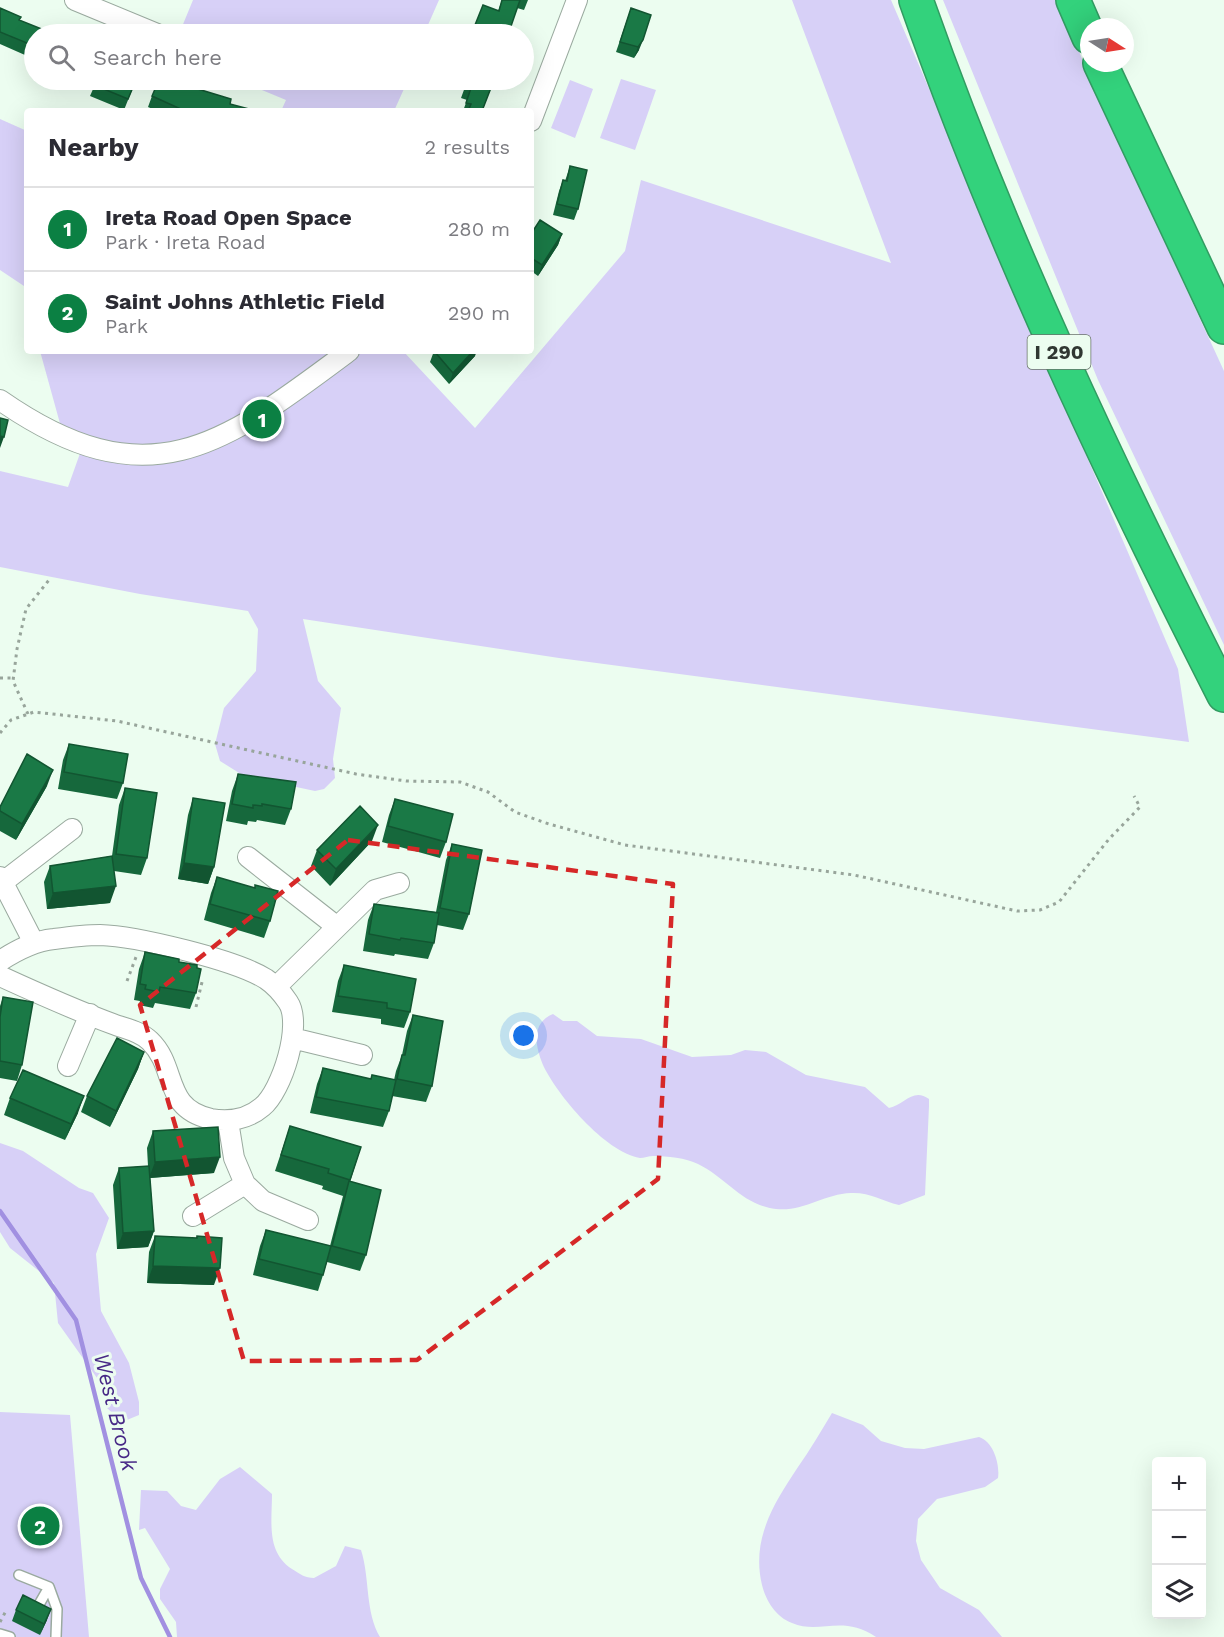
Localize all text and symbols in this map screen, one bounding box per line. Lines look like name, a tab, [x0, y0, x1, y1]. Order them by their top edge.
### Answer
north arrow	[1080, 18, 1134, 72]
search box	[24, 24, 534, 90]
icon: search	[45, 41, 78, 74]
text: Search here	[93, 45, 222, 70]
text: Nearby	[48, 132, 139, 162]
text: 2 results	[425, 135, 510, 159]
text: Ireta Road Open Space	[105, 205, 352, 230]
text: 1	[63, 217, 72, 241]
text: 280 m	[448, 217, 510, 241]
text: Park · Ireta Road	[105, 230, 266, 254]
text: Saint Johns Athletic Field	[105, 289, 385, 314]
text: 2	[62, 301, 73, 325]
text: 290 m	[448, 301, 510, 325]
text: Park	[105, 314, 148, 338]
road number: I 290	[1028, 335, 1090, 369]
pin: 1	[242, 396, 282, 442]
your location	[509, 1021, 538, 1050]
water label: West Brook	[89, 1351, 142, 1475]
map controls	[1152, 1457, 1206, 1619]
button: +	[1152, 1457, 1206, 1511]
pin: 2	[20, 1504, 60, 1549]
button: −	[1152, 1511, 1206, 1565]
button: layers	[1152, 1565, 1206, 1619]

